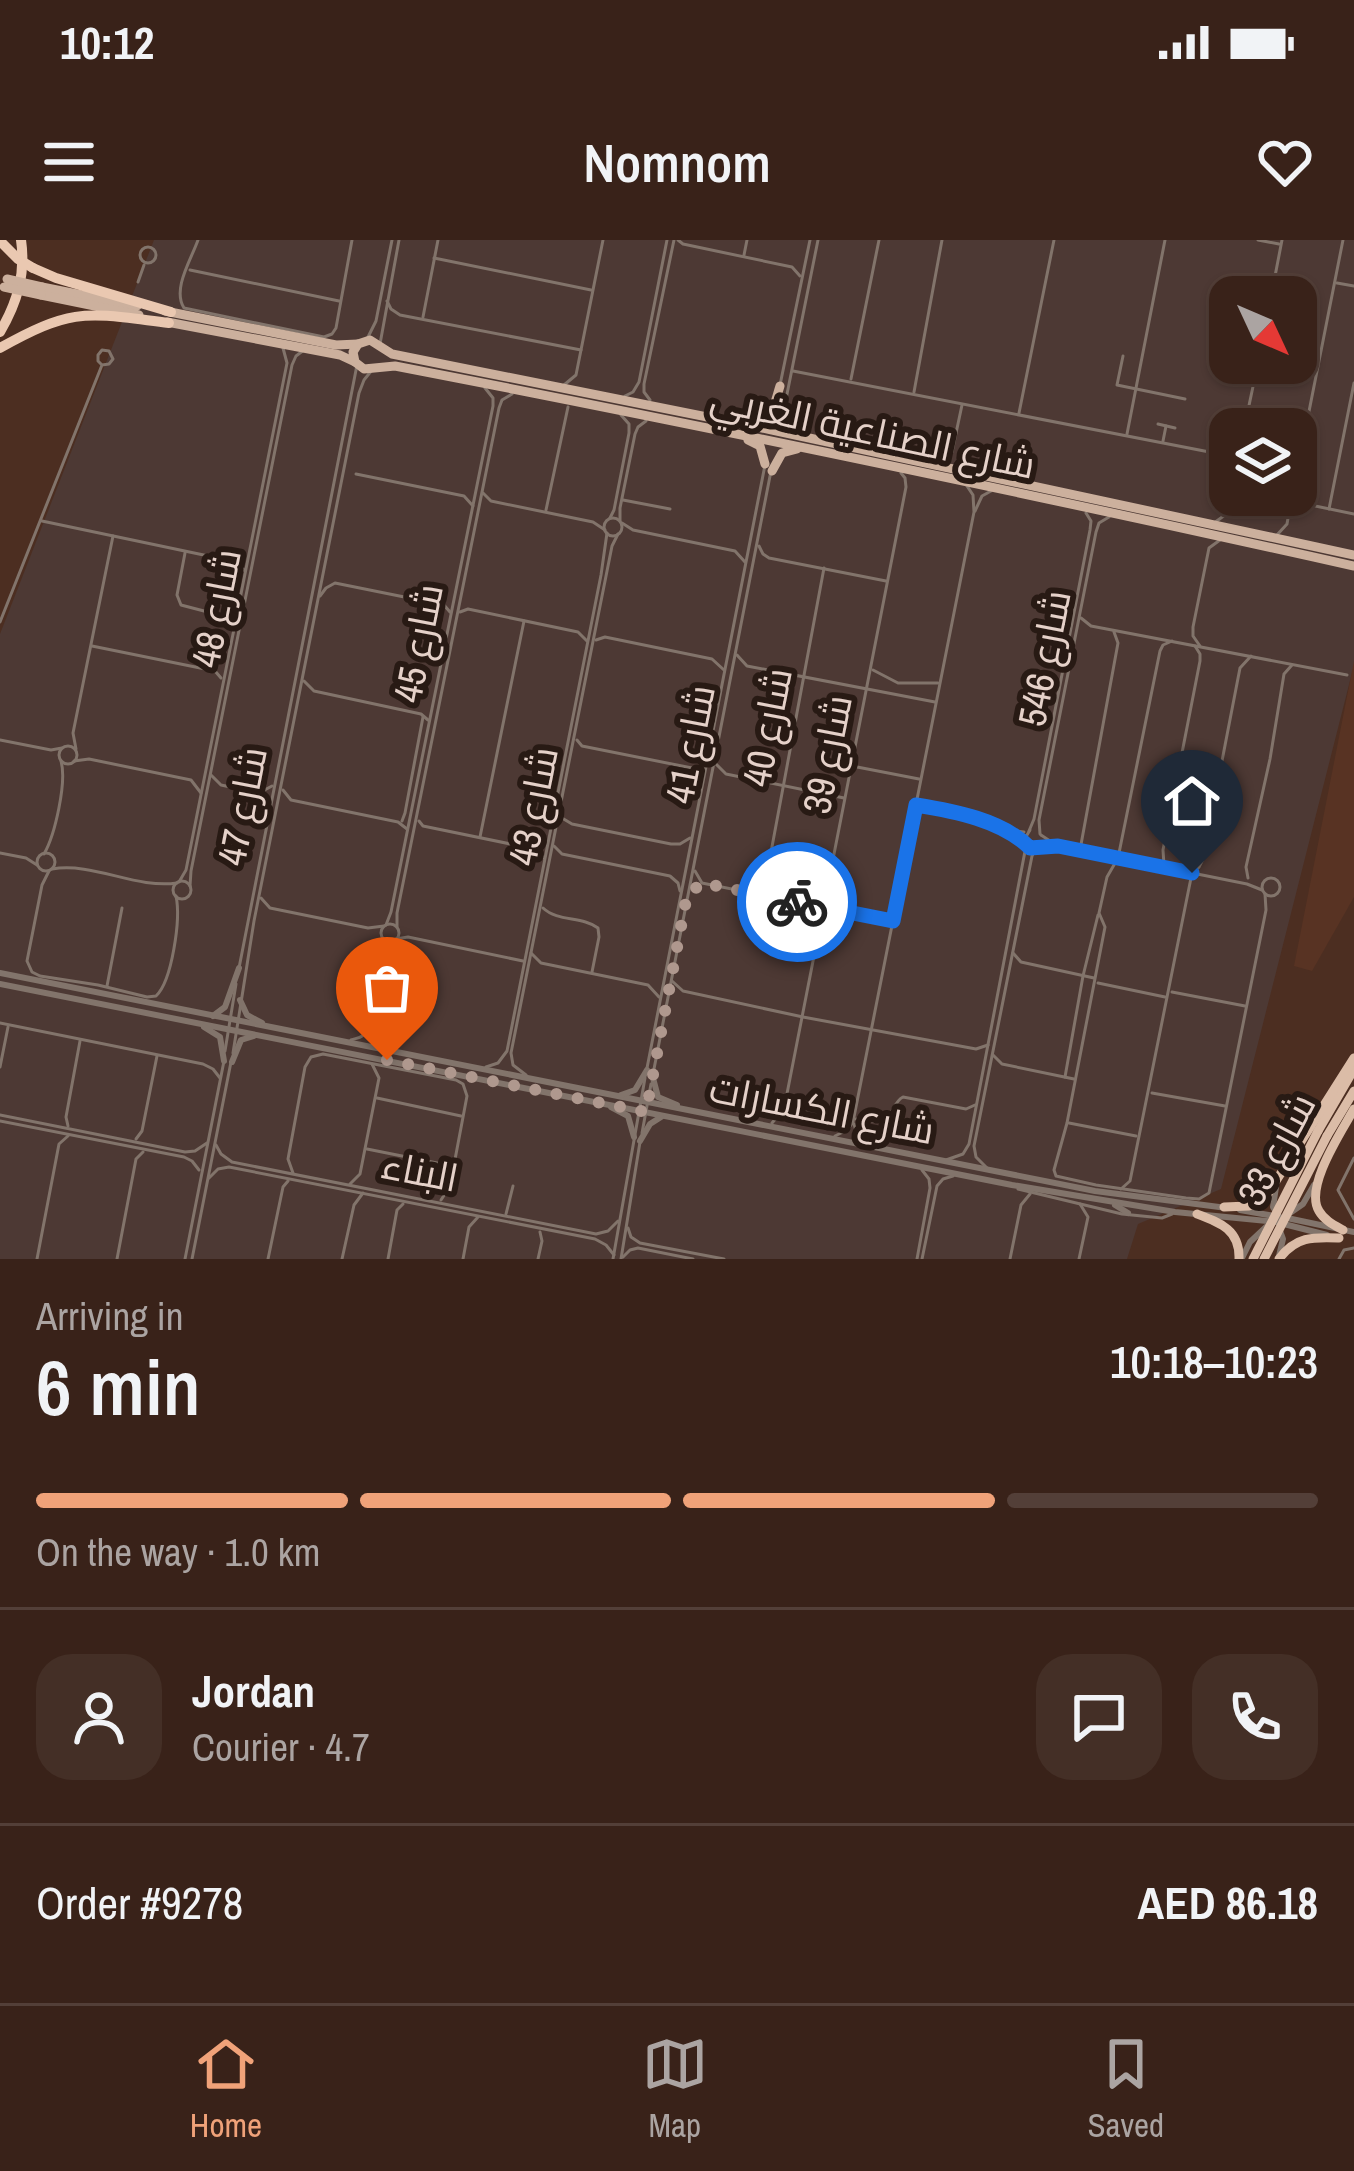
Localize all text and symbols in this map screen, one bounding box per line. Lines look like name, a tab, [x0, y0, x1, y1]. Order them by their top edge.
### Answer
text: 10:12	[60, 12, 154, 73]
text: Nomnom	[583, 126, 771, 199]
icon: menu	[36, 129, 102, 195]
icon: heart	[1252, 129, 1318, 195]
north arrow	[1209, 276, 1317, 384]
map controls	[1209, 276, 1317, 516]
street label: شارع الصناعية الغربي	[705, 371, 1040, 496]
button: layers	[1209, 408, 1317, 516]
street label: شارع 48	[179, 544, 254, 672]
street label: شارع 45	[381, 579, 456, 707]
street label: شارع 546	[1005, 585, 1084, 731]
street label: شارع 40	[730, 663, 805, 791]
street label: شارع 41	[653, 680, 728, 808]
street label: شارع 39	[790, 690, 865, 818]
street label: شارع 47	[205, 742, 280, 870]
street label: شارع 43	[496, 742, 571, 870]
pin	[1141, 750, 1243, 873]
icon: home	[1159, 768, 1225, 834]
courier	[737, 842, 857, 962]
icon: bike	[764, 869, 830, 935]
pin	[336, 937, 438, 1060]
icon: bag	[354, 955, 420, 1021]
street label: شارع الكسارات	[705, 1062, 939, 1157]
street label: شارع 33	[1225, 1084, 1328, 1215]
street label: البناء	[377, 1138, 463, 1204]
text: Arriving in	[36, 1290, 184, 1342]
text: 10:18–10:23	[1110, 1331, 1318, 1392]
text: 6 min	[36, 1334, 201, 1439]
text: On the way · 1.0 km	[36, 1526, 320, 1578]
button: person	[36, 1654, 162, 1780]
button: chat	[1036, 1654, 1162, 1780]
button: phone	[1192, 1654, 1318, 1780]
text: Jordan	[192, 1660, 315, 1721]
text: Courier · 4.7	[192, 1721, 370, 1773]
text: Order #9278	[36, 1872, 243, 1933]
text: AED 86.18	[1138, 1872, 1318, 1933]
tab: Home	[190, 2031, 262, 2147]
tab: Map	[642, 2031, 708, 2147]
tab: Saved	[1087, 2031, 1164, 2147]

